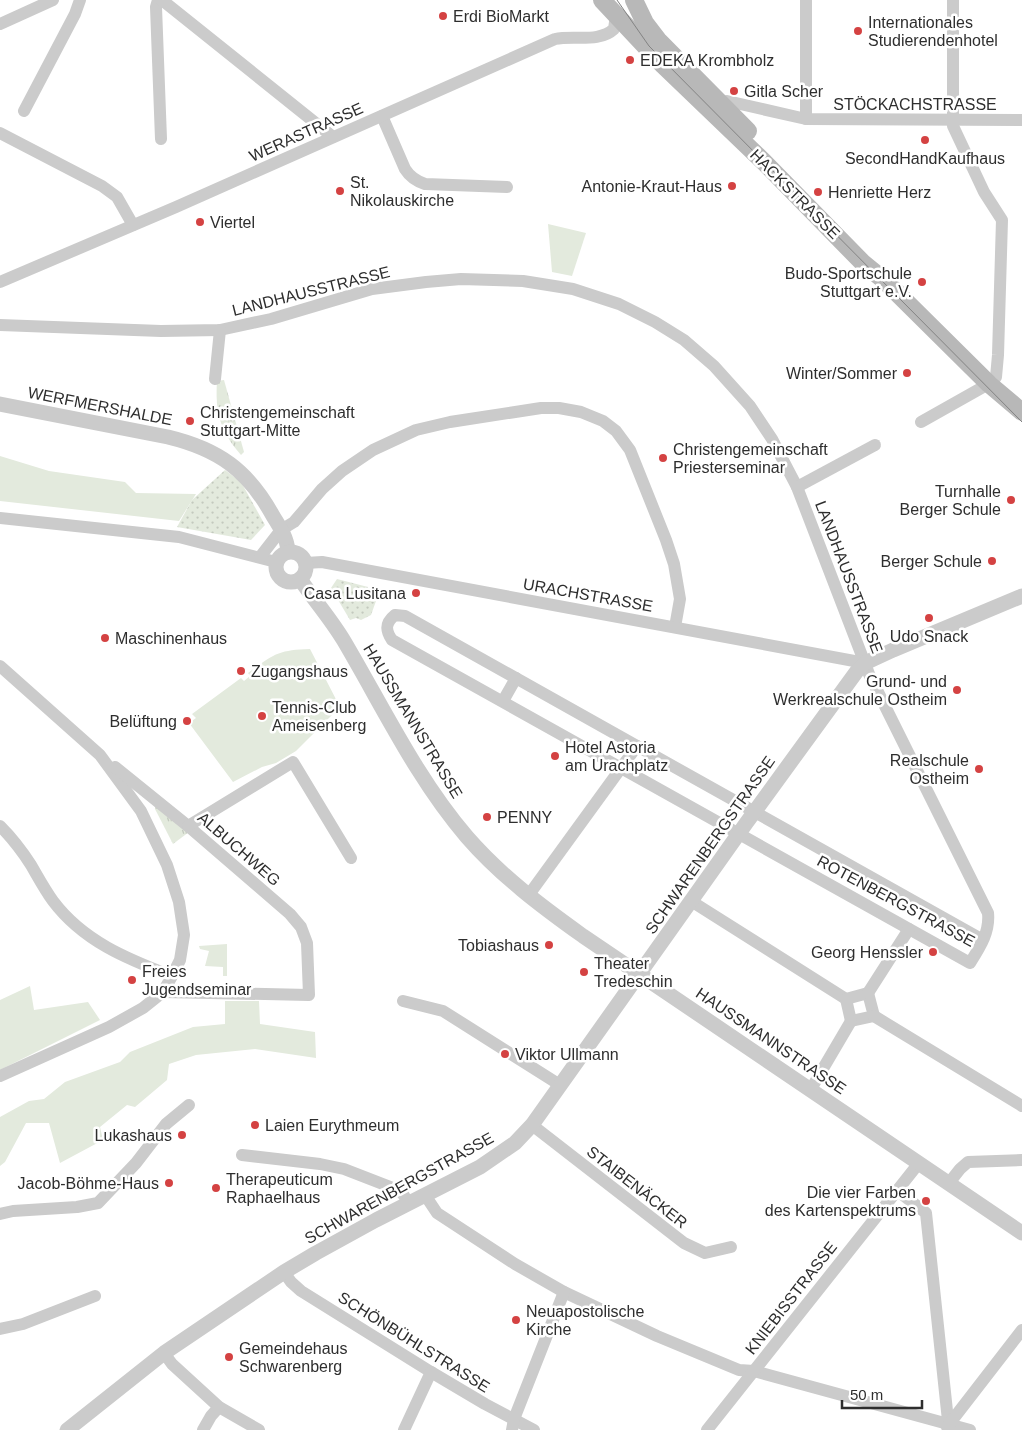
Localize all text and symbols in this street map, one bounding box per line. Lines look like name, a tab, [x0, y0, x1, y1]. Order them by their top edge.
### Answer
place label: Erdi BioMarkt	[453, 8, 550, 25]
marker: Erdi BioMarkt	[437, 10, 449, 22]
place label: Internationales Studierendenhotel	[868, 14, 998, 49]
marker: Internationales Studierendenhotel	[852, 25, 864, 37]
place label: EDEKA Krombholz	[640, 52, 774, 69]
marker: EDEKA Krombholz	[624, 54, 636, 66]
place label: Gitla Scher	[744, 83, 824, 100]
marker: Gitla Scher	[728, 85, 740, 97]
street label: STÖCKACHSTRASSE	[833, 96, 997, 113]
street label: WERASTRASSE	[247, 99, 365, 165]
marker: SecondHandKaufhaus	[919, 134, 931, 146]
street label: HACKSTRASSE	[747, 146, 843, 242]
place label: SecondHandKaufhaus	[845, 150, 1005, 167]
place label: St. Nikolauskirche	[350, 174, 454, 209]
place label: Antonie-Kraut-Haus	[581, 178, 722, 195]
marker: Antonie-Kraut-Haus	[726, 180, 738, 192]
place label: Henriette Herz	[828, 184, 931, 201]
marker: St. Nikolauskirche	[334, 185, 346, 197]
marker: Henriette Herz	[812, 186, 824, 198]
place label: Viertel	[210, 214, 255, 231]
marker: Viertel	[194, 216, 206, 228]
street label: LANDHAUSSTRASSE	[230, 263, 392, 319]
place label: Budo-Sportschule Stuttgart e.V.	[785, 265, 912, 300]
marker: Budo-Sportschule Stuttgart e.V.	[916, 276, 928, 288]
place label: Winter/Sommer	[786, 365, 898, 382]
marker: Winter/Sommer	[901, 367, 913, 379]
street label: WERFMERSHALDE	[26, 384, 174, 428]
place label: Christengemeinschaft Stuttgart-Mitte	[200, 404, 355, 439]
marker: Christengemeinschaft Stuttgart-Mitte	[184, 415, 196, 427]
place label: Christengemeinschaft Priesterseminar	[673, 441, 828, 476]
marker: Christengemeinschaft Priesterseminar	[657, 452, 669, 464]
place label: Turnhalle Berger Schule	[900, 483, 1001, 518]
marker: Turnhalle Berger Schule	[1005, 494, 1017, 506]
street label: LANDHAUSSTRASSE	[812, 498, 886, 656]
place label: Berger Schule	[881, 553, 982, 570]
marker: Berger Schule	[986, 555, 998, 567]
street label: URACHSTRASSE	[522, 575, 654, 615]
place label: Casa Lusitana	[304, 585, 406, 602]
marker: Casa Lusitana	[410, 587, 422, 599]
marker: Udo Snack	[923, 612, 935, 624]
place label: Udo Snack	[890, 628, 969, 645]
place label: Maschinenhaus	[115, 630, 227, 647]
marker: Maschinenhaus	[99, 632, 111, 644]
street label: HAUSSMANNSTRASSE	[360, 641, 466, 801]
place label: Zugangshaus	[251, 663, 348, 680]
marker: Zugangshaus	[235, 665, 247, 677]
place label: Grund- und Werkrealschule Ostheim	[773, 673, 947, 708]
marker: Grund- und Werkrealschule Ostheim	[951, 684, 963, 696]
place label: Tennis-Club Ameisenberg	[272, 699, 366, 734]
marker: Tennis-Club Ameisenberg	[256, 710, 268, 722]
place label: Belüftung	[109, 713, 177, 730]
marker: Belüftung	[181, 715, 193, 727]
place label: Hotel Astoria am Urachplatz	[565, 739, 668, 774]
marker: Hotel Astoria am Urachplatz	[549, 750, 561, 762]
place label: Realschule Ostheim	[890, 752, 969, 787]
street label: SCHWARENBERGSTRASSE	[642, 753, 778, 937]
marker: Realschule Ostheim	[973, 763, 985, 775]
street label: ALBUCHWEG	[195, 809, 283, 889]
place label: PENNY	[497, 809, 552, 826]
marker: PENNY	[481, 811, 493, 823]
street label: ROTENBERGSTRASSE	[814, 852, 978, 950]
place label: Tobiashaus	[458, 937, 539, 954]
marker: Tobiashaus	[543, 939, 555, 951]
place label: Georg Henssler	[811, 944, 924, 961]
marker: Georg Henssler	[927, 946, 939, 958]
place label: Theater Tredeschin	[594, 955, 673, 990]
place label: Freies Jugendseminar	[142, 963, 252, 998]
marker: Theater Tredeschin	[578, 966, 590, 978]
marker: Freies Jugendseminar	[126, 974, 138, 986]
street label: HAUSSMANNSTRASSE	[693, 984, 849, 1098]
place label: Viktor Ullmann	[515, 1046, 619, 1063]
marker: Viktor Ullmann	[499, 1048, 511, 1060]
place label: Laien Eurythmeum	[265, 1117, 399, 1134]
marker: Laien Eurythmeum	[249, 1119, 261, 1131]
place label: Lukashaus	[95, 1127, 172, 1144]
marker: Lukashaus	[176, 1129, 188, 1141]
street label: SCHWARENBERGSTRASSE	[302, 1129, 496, 1247]
street label: STAIBENÄCKER	[584, 1143, 690, 1231]
place label: Therapeuticum Raphaelhaus	[226, 1171, 333, 1206]
place label: Jacob-Böhme-Haus	[18, 1175, 159, 1192]
marker: Jacob-Böhme-Haus	[163, 1177, 175, 1189]
marker: Therapeuticum Raphaelhaus	[210, 1182, 222, 1194]
place label: Die vier Farben des Kartenspektrums	[765, 1184, 916, 1219]
marker: Die vier Farben des Kartenspektrums	[920, 1195, 932, 1207]
street label: KNIEBISSTRASSE	[742, 1238, 840, 1358]
street label: SCHÖNBÜHLSTRASSE	[335, 1288, 493, 1396]
place label: Neuapostolische Kirche	[526, 1303, 644, 1338]
marker: Neuapostolische Kirche	[510, 1314, 522, 1326]
place label: Gemeindehaus Schwarenberg	[239, 1340, 348, 1375]
marker: Gemeindehaus Schwarenberg	[223, 1351, 235, 1363]
scale bar	[842, 1378, 922, 1410]
text: 50 m	[850, 1386, 883, 1403]

